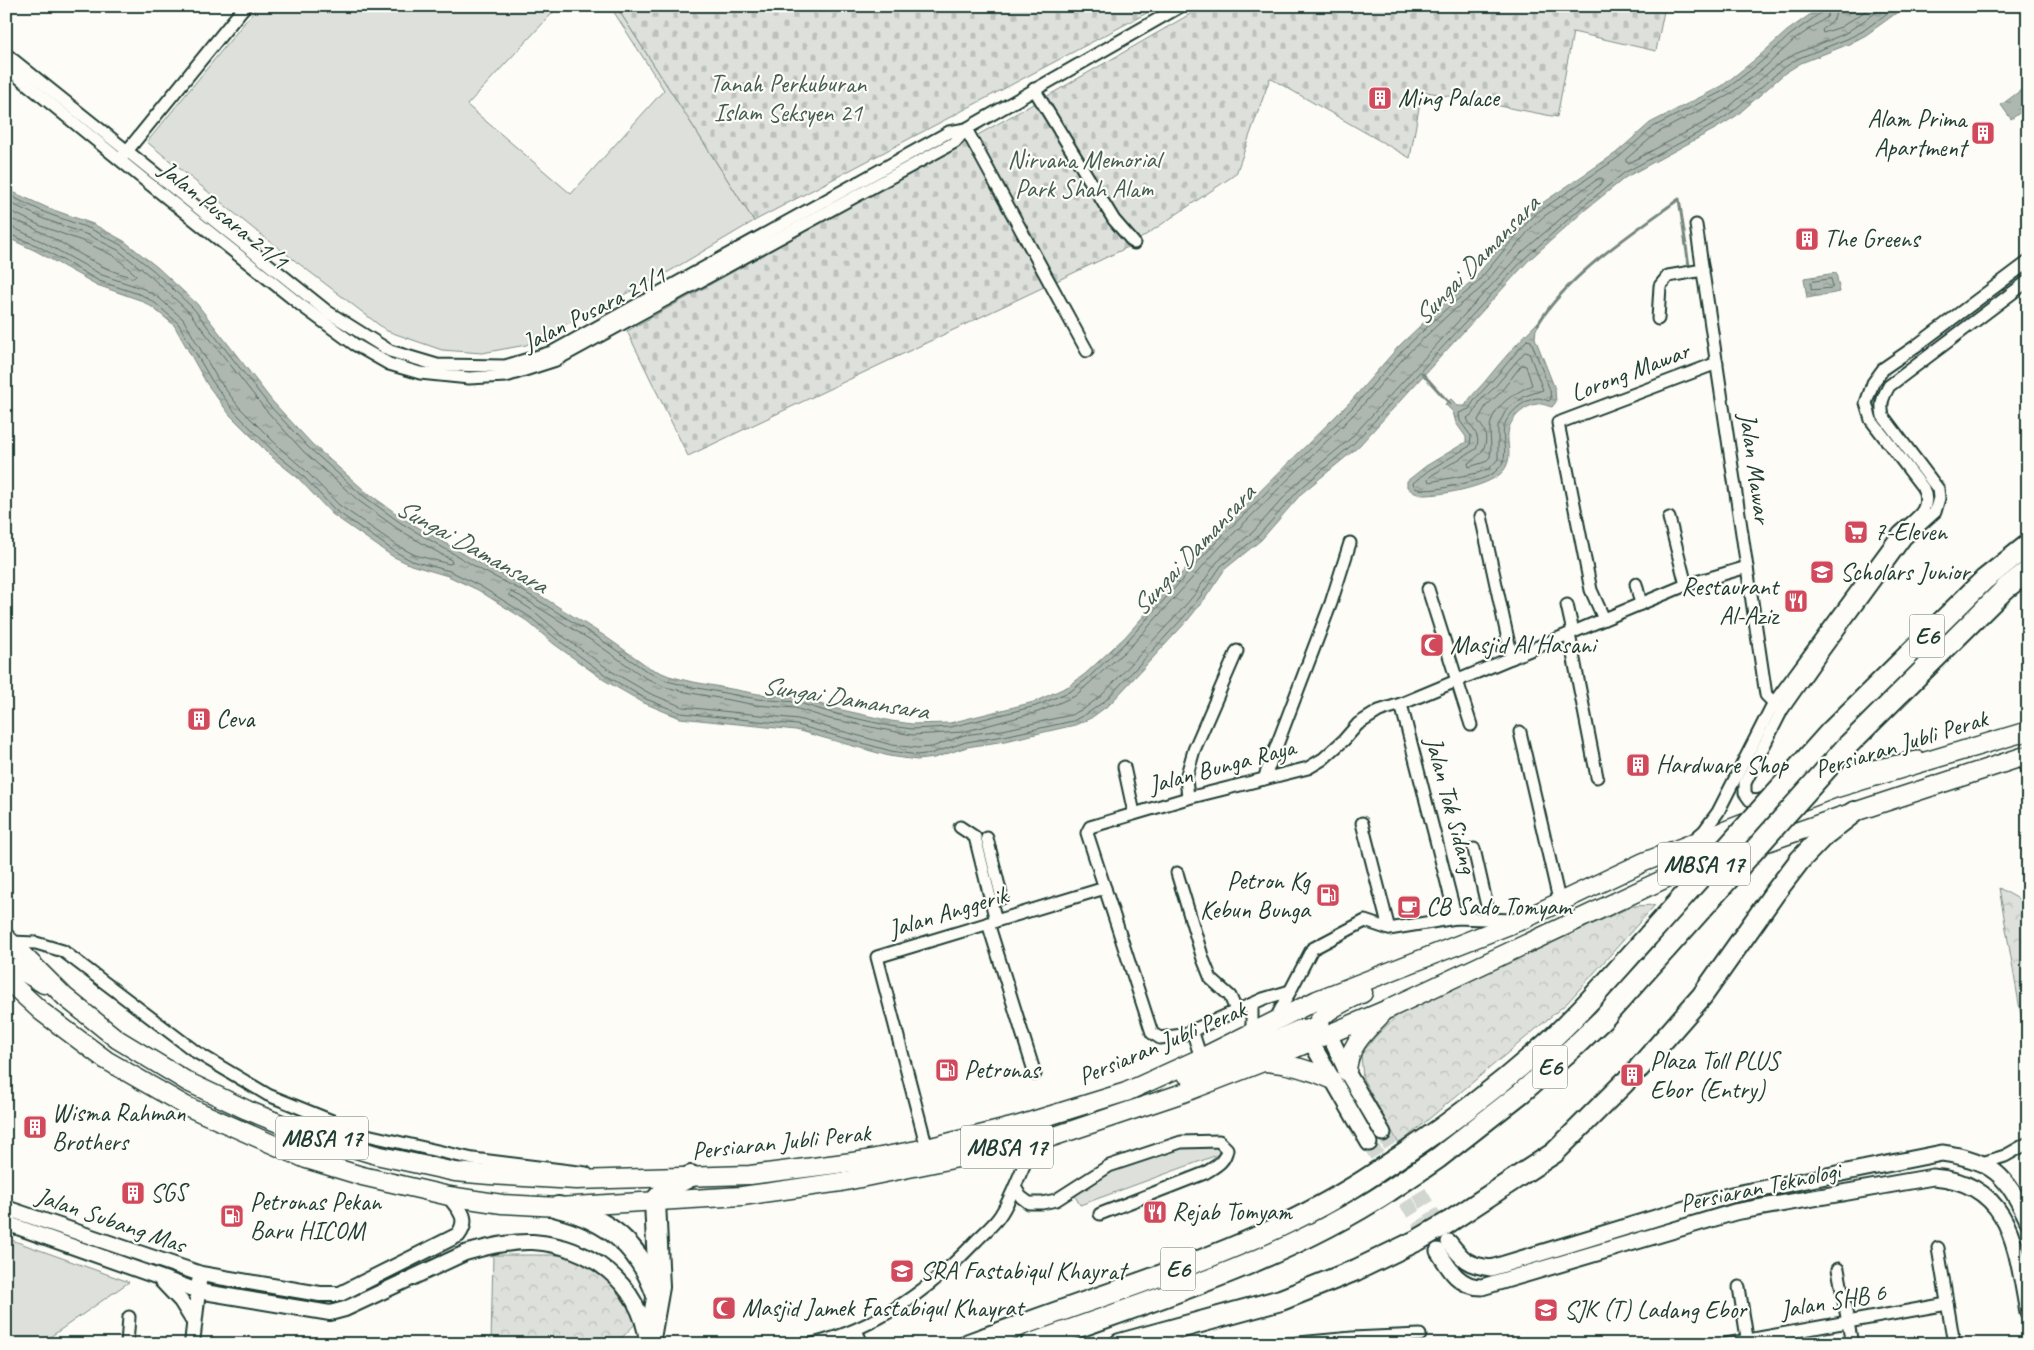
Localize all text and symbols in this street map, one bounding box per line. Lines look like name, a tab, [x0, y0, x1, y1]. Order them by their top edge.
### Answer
park label: Tanah Perkuburan Islam Seksyen 21	[710, 68, 867, 129]
place label: Ming Palace	[1398, 82, 1501, 114]
building icon: Ming Palace	[1367, 85, 1393, 111]
place label: Alam Prima Apartment	[1867, 103, 1970, 164]
building icon: Alam Prima Apartment	[1970, 120, 1996, 146]
park label: Nirvana Memorial Park Shah Alam	[1008, 144, 1165, 205]
street label: Jalan Pusara 21/1	[152, 153, 296, 278]
water label: Sungai Damansara	[1406, 186, 1548, 332]
place label: The Greens	[1824, 223, 1922, 255]
building icon: The Greens	[1794, 226, 1820, 252]
street label: Jalan Pusara 21/1	[516, 258, 673, 359]
street label: Lorong Mawar	[1566, 334, 1696, 409]
street label: Jalan Mawar	[1731, 410, 1779, 528]
water label: Sungai Damansara	[1124, 476, 1264, 623]
water label: Sungai Damansara	[391, 491, 556, 602]
place label: 7-Eleven	[1874, 516, 1948, 548]
supermarket icon: 7-Eleven	[1843, 519, 1869, 545]
place label: Scholars Junior	[1840, 556, 1972, 588]
school or university icon: Scholars Junior	[1809, 559, 1835, 585]
place label: Restaurant Al-Aziz	[1681, 571, 1781, 632]
restaurant icon: Restaurant Al-Aziz	[1783, 588, 1809, 614]
road number: E6	[1910, 614, 1944, 658]
place label: Masjid Al Hasani	[1450, 629, 1599, 661]
mosque icon: Masjid Al Hasani	[1419, 632, 1445, 658]
water label: Sungai Damansara	[760, 669, 933, 728]
street label: Persiaran Jubli Perak	[1811, 702, 1993, 785]
place label: Ceva	[216, 703, 256, 735]
building icon: Ceva	[186, 706, 212, 732]
street label: Jalan Bunga Raya	[1144, 730, 1301, 801]
street label: Jalan Tok Sidang	[1417, 732, 1485, 879]
place label: Hardware Shop	[1656, 749, 1789, 781]
building icon: Hardware Shop	[1625, 752, 1651, 778]
road number: MBSA 17	[1658, 842, 1750, 886]
place label: Petron Kg Kebun Bunga	[1200, 865, 1312, 926]
street label: Jalan Anggerik	[884, 878, 1013, 945]
fuel station icon: Petron Kg Kebun Bunga	[1315, 882, 1341, 908]
place label: CB Sado Tomyam	[1426, 891, 1573, 923]
cafe icon: CB Sado Tomyam	[1396, 894, 1422, 920]
street label: Persiaran Jubli Perak	[1073, 993, 1252, 1093]
place label: Plaza Toll PLUS Ebor (Entry)	[1650, 1045, 1782, 1106]
road number: E6	[1532, 1046, 1568, 1088]
place label: Petronas	[964, 1054, 1042, 1086]
fuel station icon: Petronas	[934, 1057, 960, 1083]
building icon: Plaza Toll PLUS Ebor (Entry)	[1619, 1062, 1645, 1088]
place label: Wisma Rahman Brothers	[52, 1097, 186, 1158]
building icon: Wisma Rahman Brothers	[22, 1114, 48, 1140]
road number: MBSA 17	[276, 1116, 368, 1160]
street label: Persiaran Jubli Perak	[690, 1117, 874, 1167]
road number: MBSA 17	[961, 1126, 1053, 1168]
street label: Persiaran Teknologi	[1677, 1154, 1846, 1220]
place label: SGS	[150, 1177, 190, 1209]
street label: Jalan Subang Mas	[31, 1179, 192, 1261]
building icon: SGS	[120, 1180, 146, 1206]
place label: Petronas Pekan Baru HICOM	[250, 1186, 383, 1247]
place label: Rejab Tomyam	[1172, 1196, 1294, 1228]
restaurant icon: Rejab Tomyam	[1142, 1199, 1168, 1225]
fuel station icon: Petronas Pekan Baru HICOM	[219, 1203, 245, 1229]
road number: E6	[1160, 1248, 1196, 1290]
place label: SRA Fastabiqul Khayrat	[920, 1255, 1129, 1287]
school or university icon: SRA Fastabiqul Khayrat	[889, 1258, 915, 1284]
street label: Jalan SHB 6	[1777, 1276, 1889, 1326]
place label: Masjid Jamek Fastabiqul Khayrat	[742, 1292, 1026, 1324]
place label: SJK (T) Ladang Ebor	[1564, 1294, 1748, 1326]
mosque icon: Masjid Jamek Fastabiqul Khayrat	[711, 1295, 737, 1321]
school or university icon: SJK (T) Ladang Ebor	[1533, 1297, 1559, 1323]

